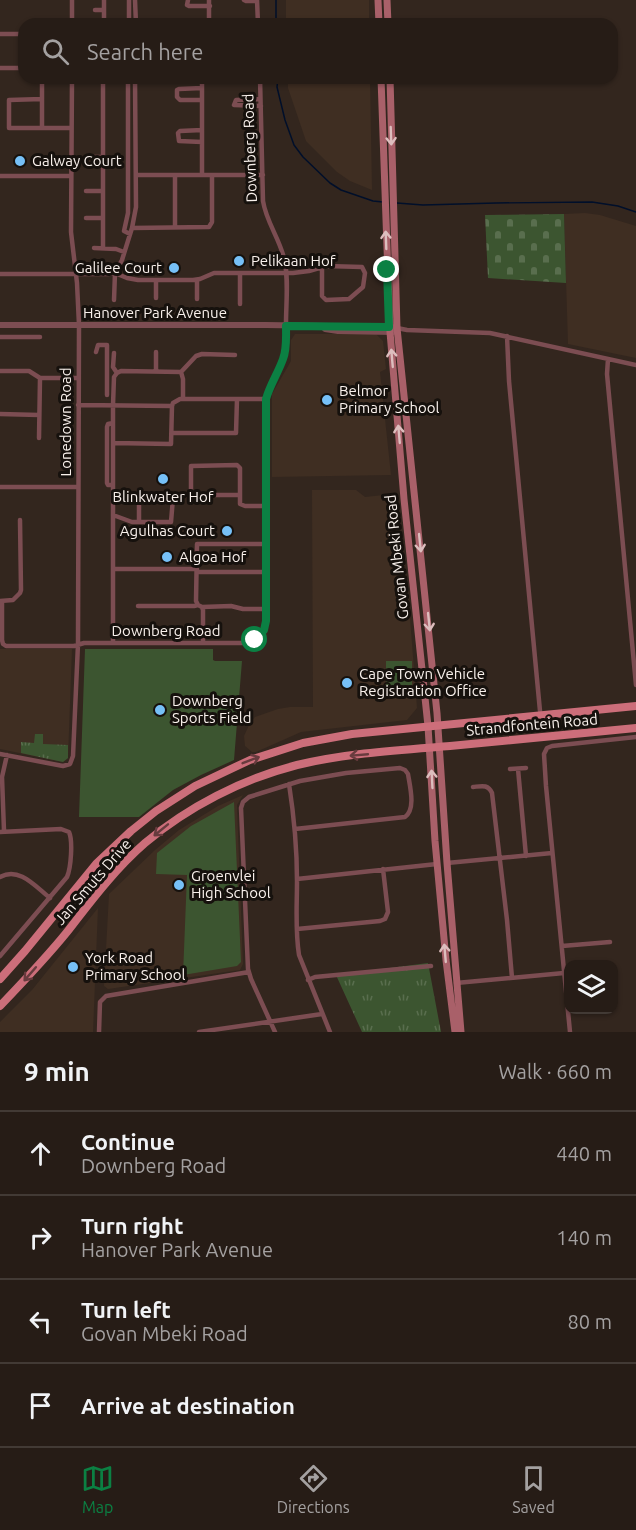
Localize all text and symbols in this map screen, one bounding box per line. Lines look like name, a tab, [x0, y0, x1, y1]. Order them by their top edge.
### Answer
search box	[18, 18, 618, 84]
icon: search	[39, 35, 72, 68]
text: Search here	[87, 39, 203, 64]
street label: Downberg Road	[239, 93, 260, 203]
one-way arrow	[386, 126, 397, 146]
place label: Galway Court	[32, 152, 122, 169]
marker: Galway Court	[13, 154, 27, 168]
one-way arrow	[381, 231, 392, 251]
place label: Pelikaan Hof	[251, 252, 336, 269]
marker: Pelikaan Hof	[232, 254, 246, 268]
route end	[373, 256, 399, 282]
place label: Galilee Court	[75, 259, 162, 276]
marker: Galilee Court	[167, 261, 181, 275]
street label: Hanover Park Avenue	[83, 304, 227, 321]
one-way arrow	[386, 348, 397, 368]
street label: Lonedown Road	[57, 367, 74, 477]
place label: Belmor Primary School	[339, 382, 440, 416]
marker: Belmor Primary School	[320, 393, 334, 407]
one-way arrow	[393, 425, 404, 445]
marker: Blinkwater Hof	[156, 472, 170, 486]
place label: Blinkwater Hof	[113, 488, 214, 505]
street label: Govan Mbeki Road	[382, 494, 411, 620]
place label: Agulhas Court	[120, 522, 215, 539]
marker: Agulhas Court	[220, 524, 234, 538]
one-way arrow	[414, 532, 425, 552]
place label: Algoa Hof	[179, 548, 246, 565]
marker: Algoa Hof	[160, 550, 174, 564]
one-way arrow	[423, 611, 434, 631]
street label: Downberg Road	[112, 622, 220, 639]
route start	[241, 626, 267, 652]
place label: Cape Town Vehicle Registration Office	[359, 665, 487, 699]
marker: Cape Town Vehicle Registration Office	[340, 676, 354, 690]
place label: Downberg Sports Field	[172, 692, 251, 726]
marker: Downberg Sports Field	[153, 703, 167, 717]
street label: Strandfontein Road	[466, 710, 598, 739]
one-way arrow	[349, 750, 369, 761]
one-way arrow	[241, 754, 260, 765]
one-way arrow	[426, 770, 437, 790]
one-way arrow	[153, 824, 169, 837]
street label: Jan Smuts Drive	[51, 835, 134, 928]
place label: Groenvlei High School	[191, 867, 271, 901]
marker: Groenvlei High School	[172, 878, 186, 892]
one-way arrow	[439, 944, 450, 964]
place label: York Road Primary School	[85, 949, 186, 983]
marker: York Road Primary School	[66, 960, 80, 974]
map controls	[564, 960, 618, 1014]
button: layers	[564, 960, 618, 1014]
one-way arrow	[23, 966, 37, 981]
text: 9 min	[24, 1057, 90, 1086]
text: Walk · 660 m	[499, 1060, 612, 1083]
text: Continue	[81, 1129, 175, 1154]
icon: ahead	[24, 1137, 57, 1170]
text: 440 m	[556, 1142, 612, 1165]
text: Downberg Road	[81, 1154, 226, 1177]
text: Turn right	[81, 1213, 183, 1238]
icon: right	[24, 1221, 57, 1254]
text: 140 m	[556, 1226, 612, 1249]
text: Hanover Park Avenue	[81, 1238, 273, 1261]
text: Turn left	[81, 1297, 171, 1322]
icon: left	[24, 1305, 57, 1338]
text: 80 m	[568, 1310, 612, 1333]
text: Govan Mbeki Road	[81, 1322, 248, 1345]
icon: arrive	[24, 1389, 57, 1422]
text: Arrive at destination	[81, 1393, 295, 1418]
tab: Map	[81, 1462, 114, 1516]
tab: Directions	[277, 1462, 350, 1516]
tab: Saved	[512, 1462, 555, 1516]

